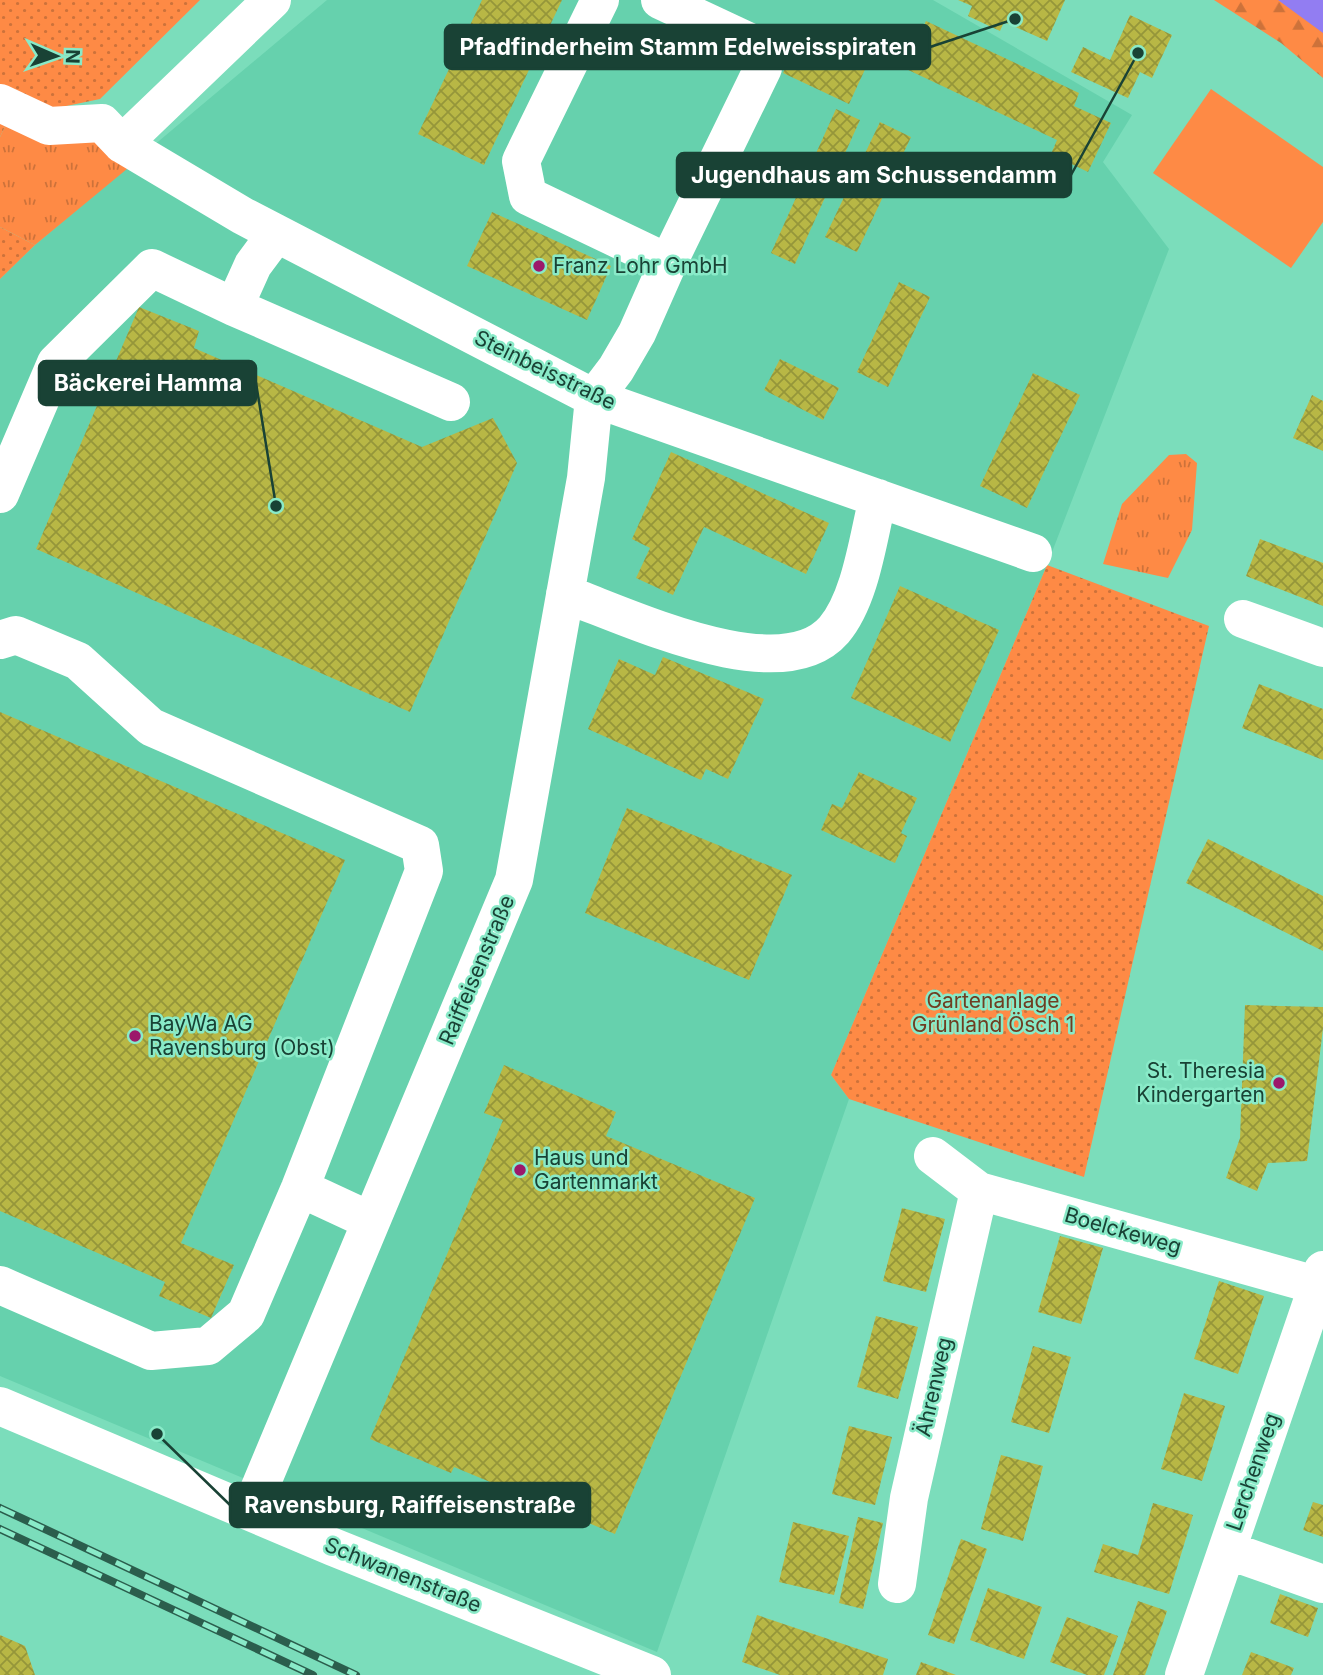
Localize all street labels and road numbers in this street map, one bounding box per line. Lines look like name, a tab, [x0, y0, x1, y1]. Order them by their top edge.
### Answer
street label: Steinbeisstraße	[471, 325, 620, 415]
street label: Raiffeisenstraße	[434, 891, 519, 1048]
street label: Boelckeweg	[1062, 1202, 1185, 1259]
street label: Ährenweg	[909, 1335, 957, 1439]
street label: Lerchenweg	[1221, 1410, 1284, 1534]
street label: Schwanenstraße	[321, 1532, 485, 1617]

